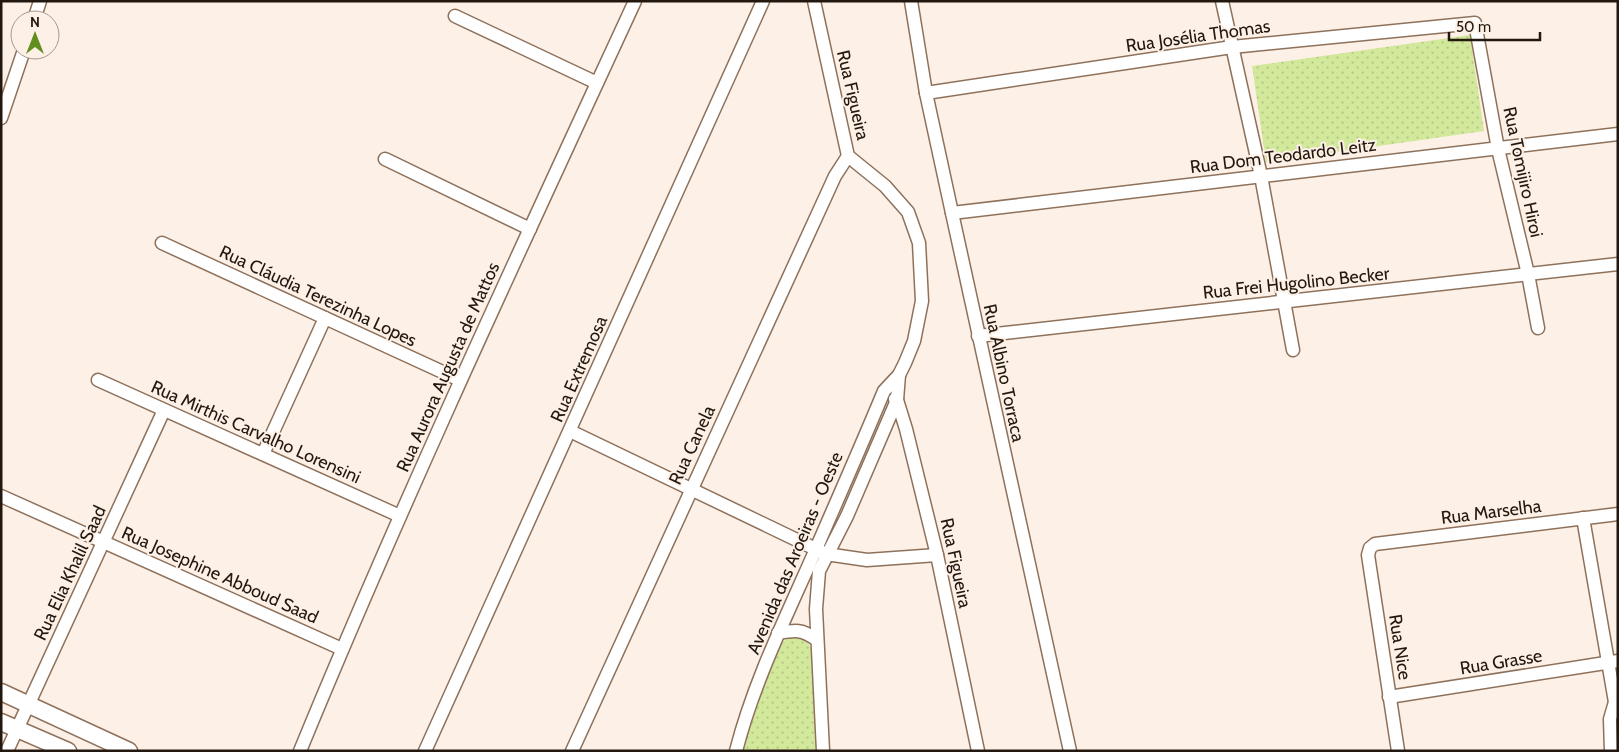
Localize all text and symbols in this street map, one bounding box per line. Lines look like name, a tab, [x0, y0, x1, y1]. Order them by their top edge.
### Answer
north arrow	[10, 10, 60, 60]
scale bar	[1449, 10, 1540, 42]
text: N	[30, 13, 40, 31]
street label: Rua Josélia Thomas	[1124, 15, 1272, 57]
text: 50 m	[1456, 18, 1491, 36]
street label: Rua Figueira	[832, 48, 874, 142]
street label: Rua Tomijiro Hiroi	[1498, 105, 1548, 239]
street label: Rua Dom Teodardo Leitz	[1189, 134, 1378, 178]
street label: Rua Cláudia Terezinha Lopes	[216, 241, 420, 351]
street label: Rua Aurora Augusta de Mattos	[392, 259, 504, 475]
street label: Rua Frei Hugolino Becker	[1202, 262, 1391, 304]
street label: Rua Albino Torraca	[979, 302, 1029, 444]
street label: Rua Extremosa	[546, 312, 612, 425]
street label: Rua Mirthis Carvalho Lorensini	[148, 376, 364, 488]
street label: Rua Canela	[664, 402, 720, 488]
street label: Avenida das Aroeiras - Oeste	[742, 449, 848, 657]
street label: Rua Marselha	[1440, 495, 1543, 529]
street label: Rua Elia Khalil Saad	[29, 502, 111, 644]
street label: Rua Figueira	[936, 516, 976, 610]
street label: Rua Josephine Abboud Saad	[118, 522, 322, 628]
street label: Rua Nice	[1384, 613, 1416, 681]
street label: Rua Grasse	[1458, 645, 1544, 679]

